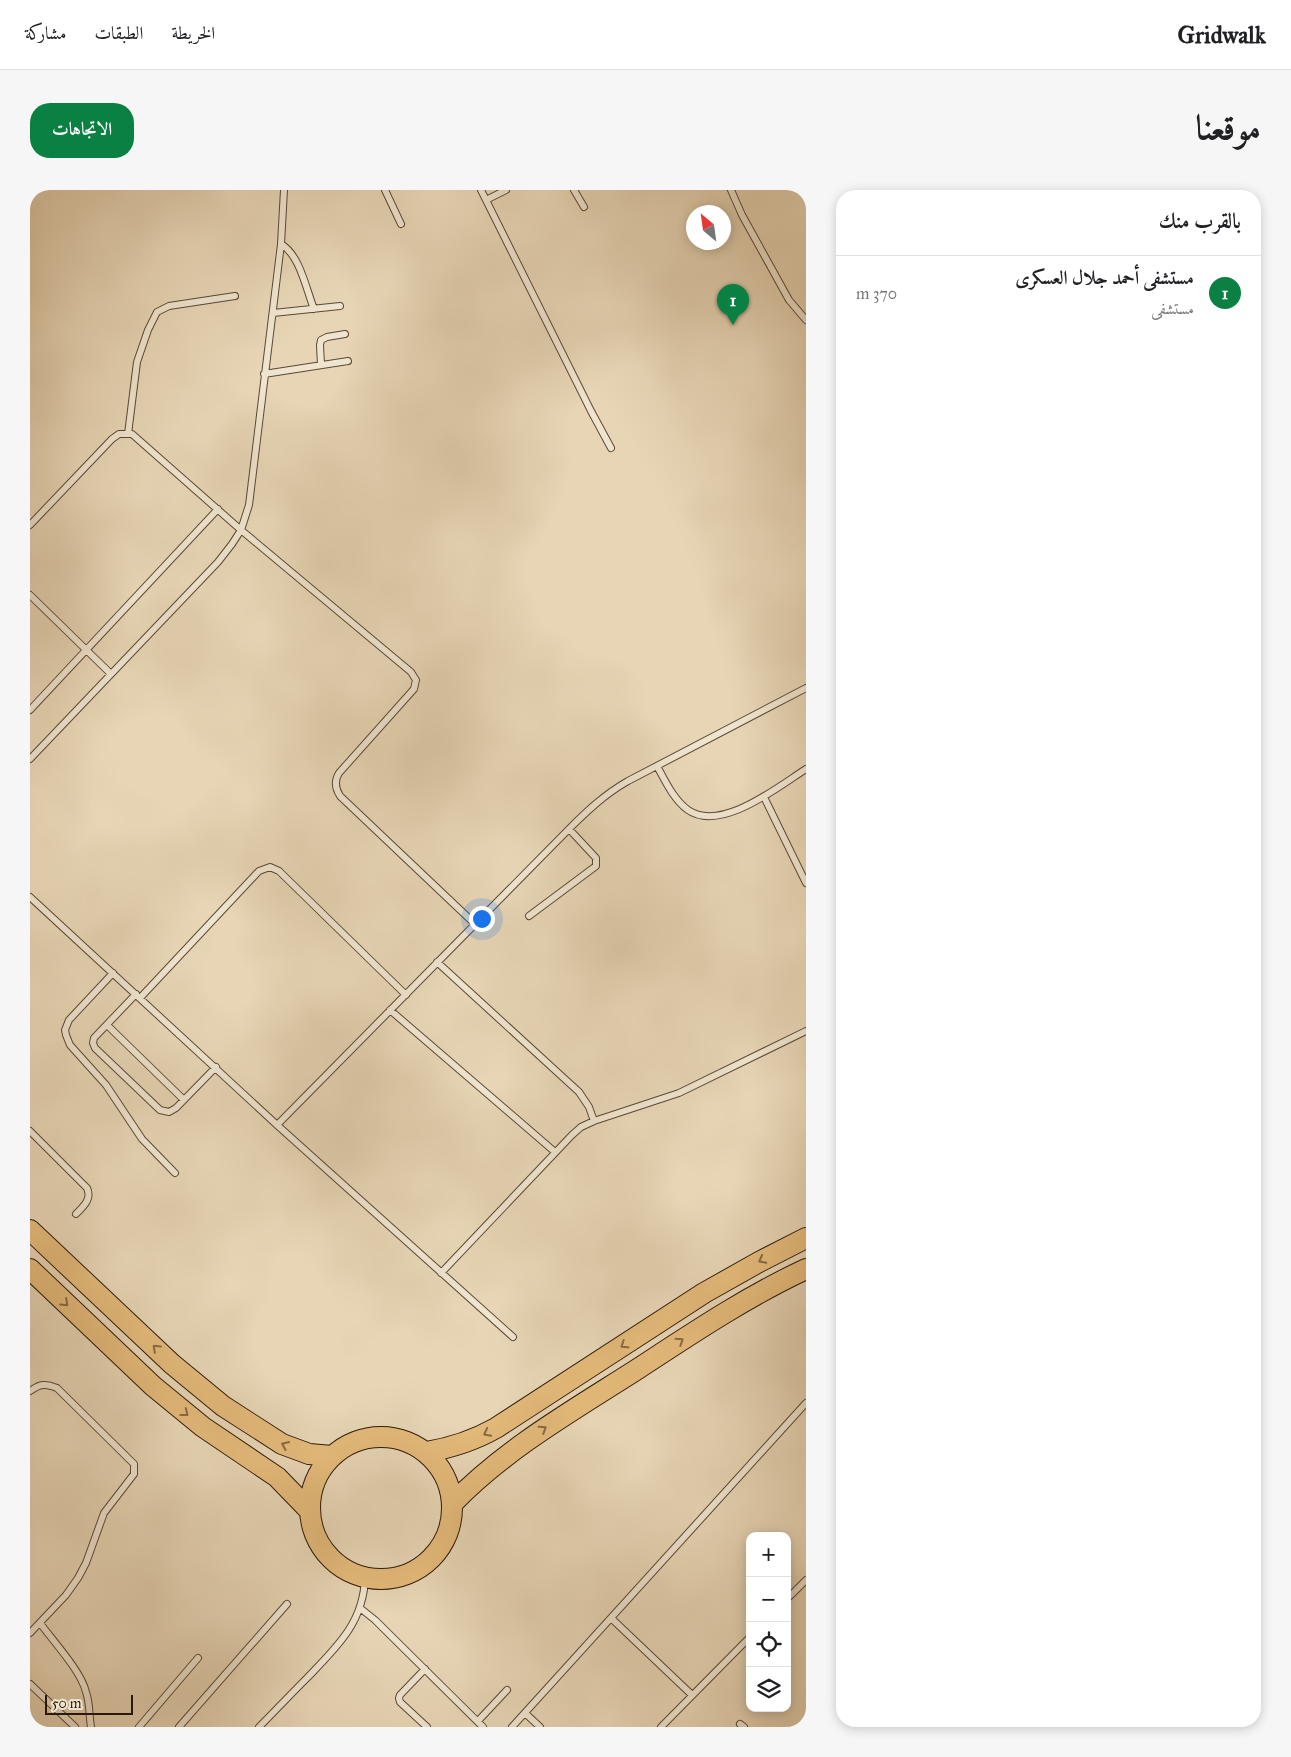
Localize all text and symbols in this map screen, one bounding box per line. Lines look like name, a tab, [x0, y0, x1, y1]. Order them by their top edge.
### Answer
text: Gridwalk	[1178, 20, 1266, 50]
text: مشاركة	[25, 22, 66, 44]
text: الطبقات	[94, 22, 143, 44]
text: الخريطة	[171, 22, 215, 44]
button: الاتجاهات	[30, 103, 134, 158]
text: موقعنا	[1196, 106, 1261, 149]
north arrow	[686, 205, 731, 250]
text: بالقرب منك	[1159, 208, 1241, 234]
text: مستشفى أحمد جلال العسكرى	[1015, 266, 1194, 289]
pin: 1	[717, 284, 749, 325]
text: 370 m	[856, 284, 897, 303]
text: 1	[1222, 284, 1228, 303]
text: مستشفى	[1151, 299, 1194, 318]
your location	[469, 906, 495, 932]
one-way arrow	[759, 1254, 768, 1264]
one-way arrow	[60, 1297, 69, 1306]
one-way arrow	[675, 1338, 684, 1348]
one-way arrow	[620, 1339, 630, 1348]
one-way arrow	[152, 1345, 161, 1354]
one-way arrow	[179, 1407, 189, 1416]
one-way arrow	[538, 1426, 547, 1435]
one-way arrow	[484, 1427, 493, 1437]
one-way arrow	[281, 1441, 290, 1452]
map controls	[746, 1532, 791, 1712]
button: +	[746, 1532, 791, 1577]
button: −	[746, 1577, 791, 1622]
button: locate	[746, 1622, 791, 1667]
button: layers	[746, 1667, 791, 1712]
scale bar	[45, 1692, 132, 1715]
text: 50 m	[52, 1695, 81, 1712]

